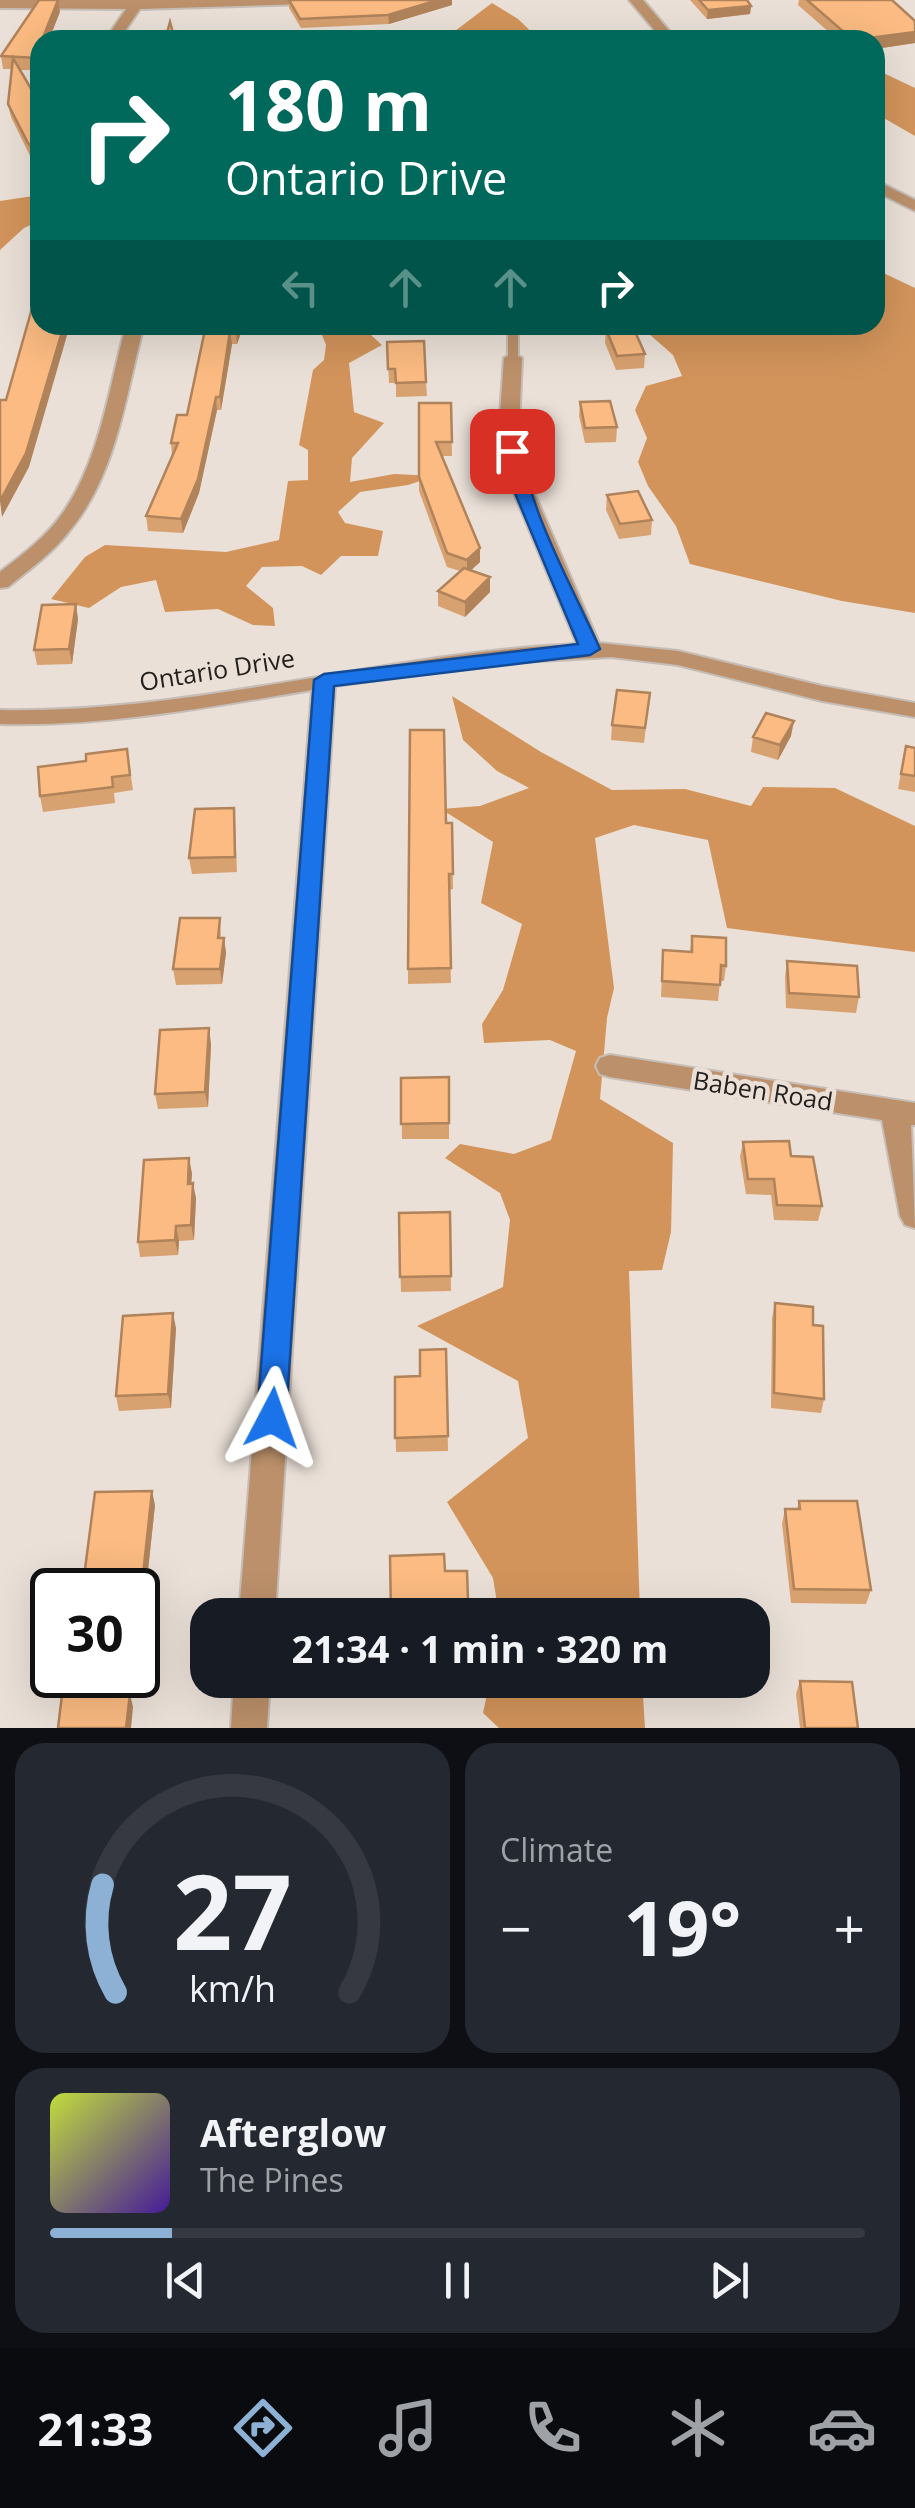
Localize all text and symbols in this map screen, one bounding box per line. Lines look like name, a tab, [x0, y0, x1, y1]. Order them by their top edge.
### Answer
text: 180 m	[225, 56, 432, 152]
icon: right	[60, 70, 190, 200]
text: Ontario Drive	[225, 147, 507, 208]
icon: left	[273, 260, 328, 315]
icon: ahead	[378, 260, 433, 315]
icon: ahead	[483, 260, 538, 315]
icon: right	[588, 260, 643, 315]
pin	[470, 409, 555, 494]
icon: arrive	[485, 424, 540, 479]
street label: Ontario Drive	[137, 640, 297, 698]
street label: Baben Road	[691, 1062, 835, 1118]
position arrow	[220, 1366, 324, 1470]
speed limit sign: 30	[30, 1568, 160, 1698]
text: 21:34 · 1 min · 320 m	[292, 1622, 668, 1674]
text: Climate	[500, 1828, 613, 1871]
text: 27	[173, 1839, 292, 1980]
text: 19°	[624, 1876, 741, 1978]
text: −	[500, 1890, 531, 1965]
text: +	[834, 1890, 865, 1965]
text: km/h	[189, 1964, 276, 2012]
text: Afterglow	[200, 2106, 386, 2158]
text: The Pines	[200, 2158, 344, 2201]
icon: previous	[158, 2253, 213, 2308]
icon: pause	[430, 2253, 485, 2308]
icon: next	[702, 2253, 757, 2308]
icon: directions	[228, 2393, 298, 2463]
icon: music	[373, 2393, 443, 2463]
icon: phone	[518, 2393, 588, 2463]
icon: climate	[663, 2393, 733, 2463]
icon: car	[807, 2393, 877, 2463]
text: 21:33	[37, 2398, 153, 2459]

